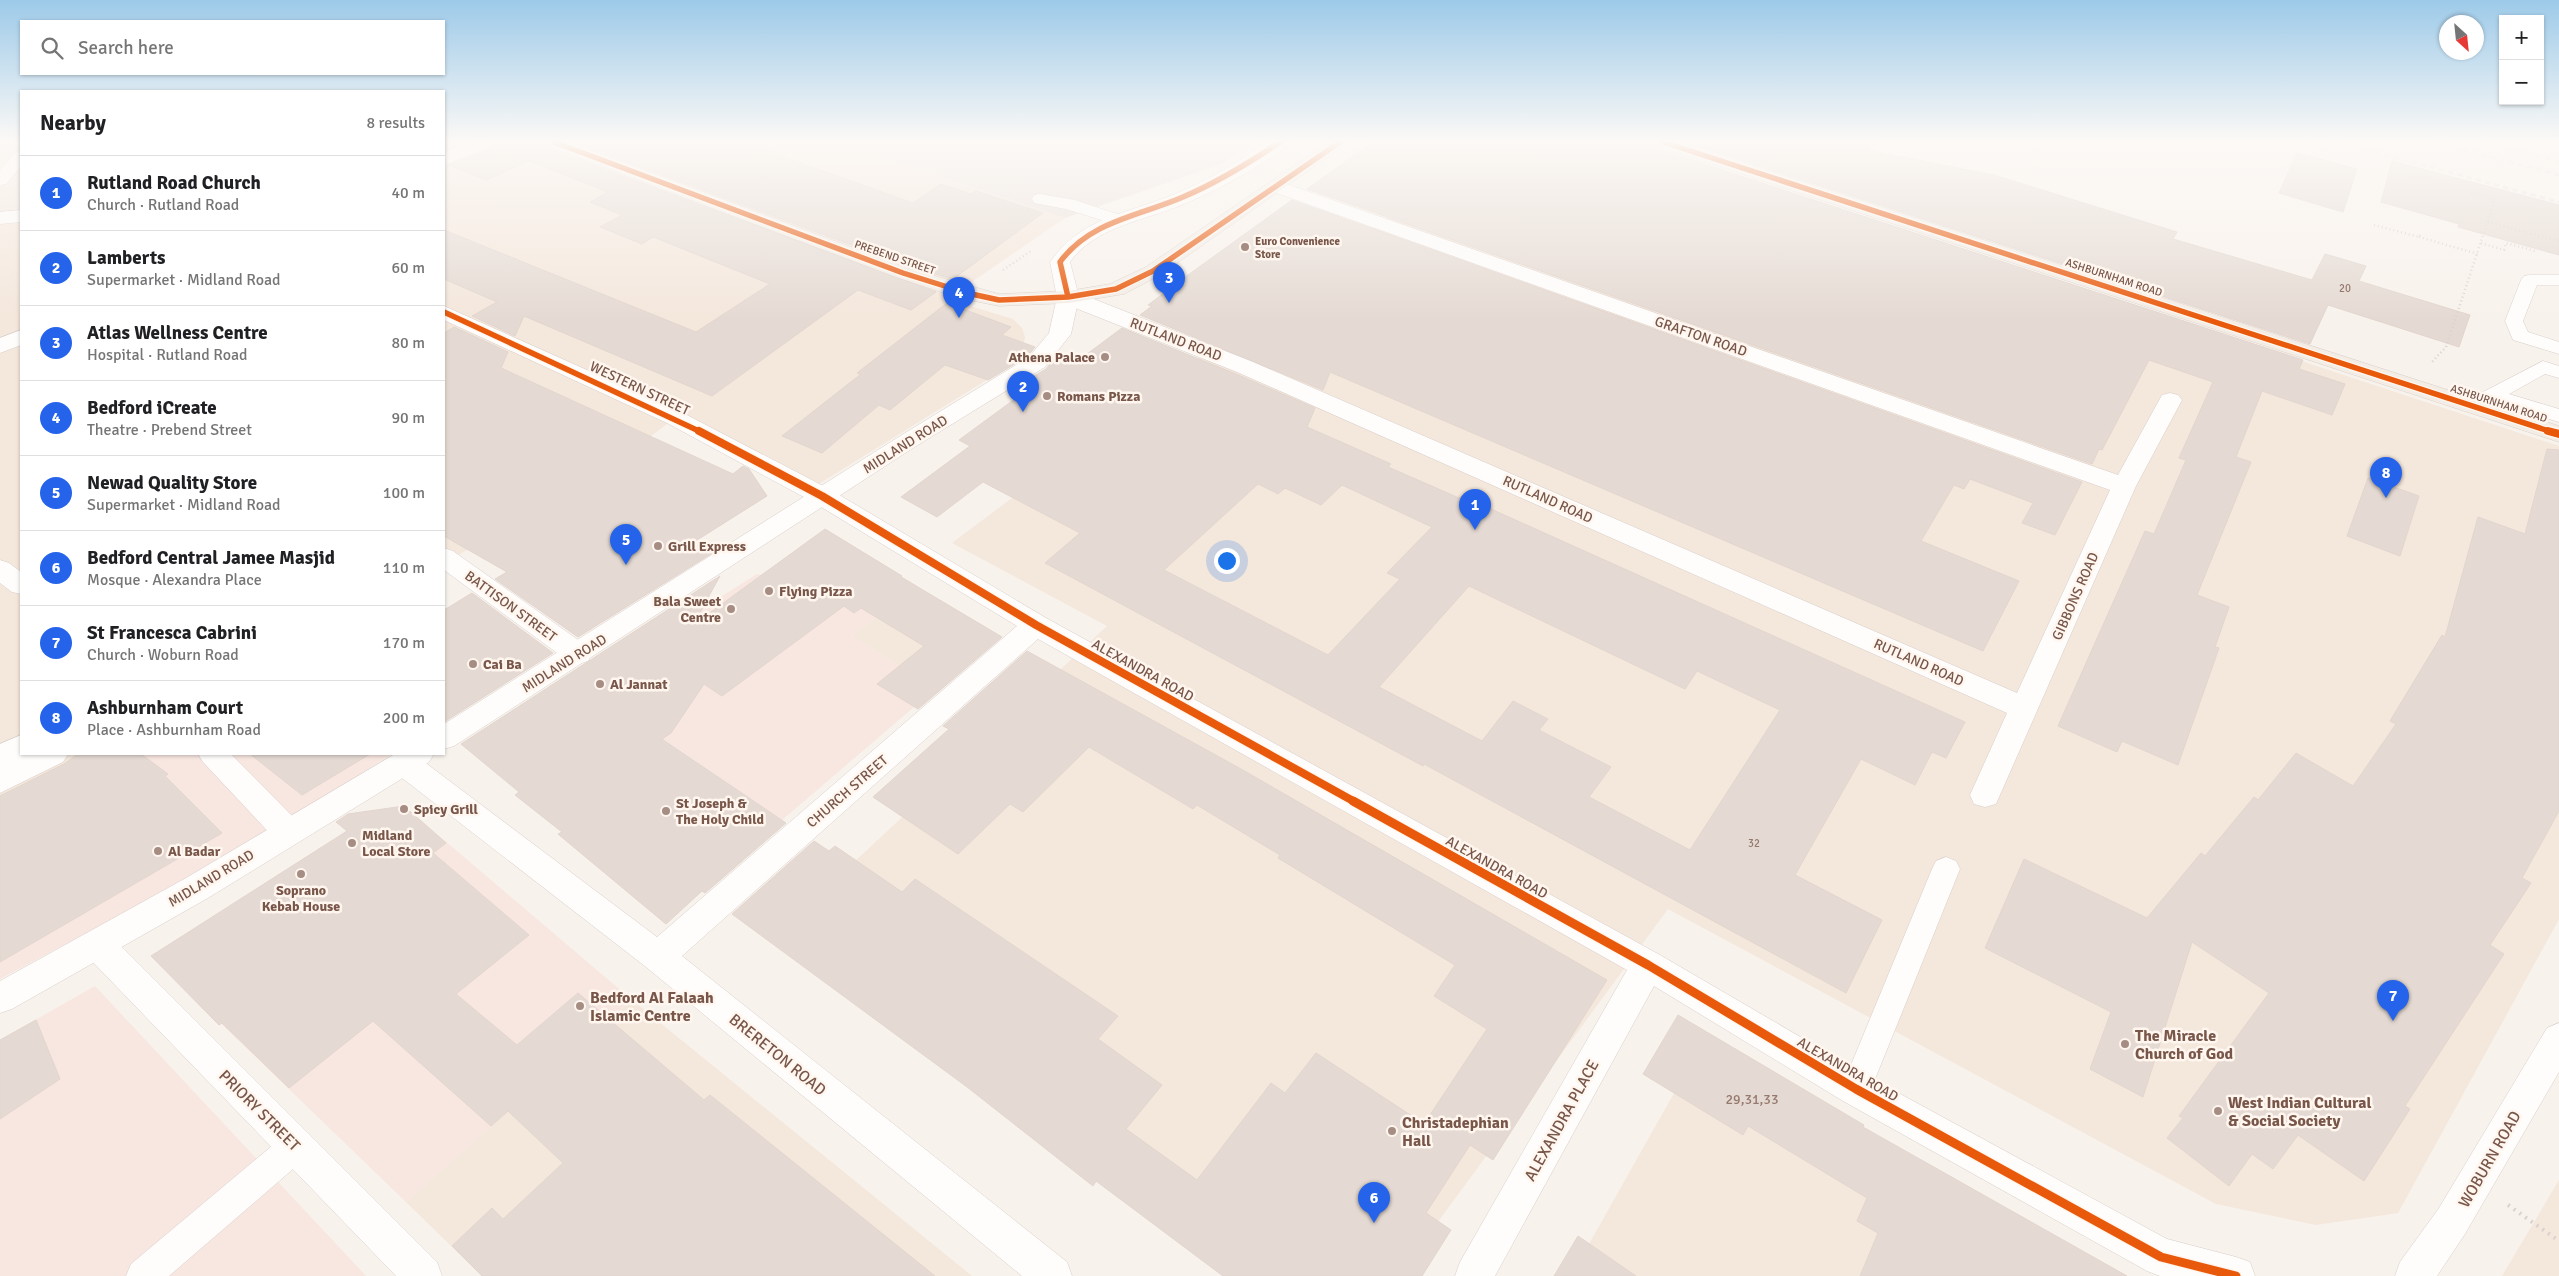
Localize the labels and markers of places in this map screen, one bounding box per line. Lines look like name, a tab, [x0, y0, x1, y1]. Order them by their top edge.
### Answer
place label: Euro Convenience Store	[1255, 235, 1340, 261]
marker: Euro Convenience Store	[1239, 241, 1251, 253]
pin: 3	[1153, 262, 1185, 303]
pin: 4	[943, 277, 975, 318]
place label: Athena Palace	[1008, 349, 1095, 366]
marker: Athena Palace	[1099, 351, 1111, 363]
pin: 2	[1007, 371, 1039, 412]
place label: Romans Pizza	[1057, 388, 1140, 405]
marker: Romans Pizza	[1041, 390, 1053, 402]
pin: 8	[2370, 457, 2402, 498]
pin: 1	[1459, 489, 1491, 530]
pin: 5	[610, 524, 642, 565]
place label: Grill Express	[668, 538, 746, 555]
marker: Grill Express	[652, 540, 664, 552]
place label: Flying Pizza	[779, 583, 852, 600]
marker: Flying Pizza	[763, 585, 775, 597]
place label: Bala Sweet Centre	[653, 593, 722, 626]
marker: Bala Sweet Centre	[725, 603, 737, 615]
place label: Cai Ba	[483, 656, 522, 673]
marker: Cai Ba	[467, 658, 479, 670]
place label: Al Jannat	[610, 676, 668, 693]
marker: Al Jannat	[594, 678, 606, 690]
place label: St Joseph & The Holy Child	[676, 795, 765, 828]
place label: Spicy Grill	[414, 801, 479, 818]
marker: Spicy Grill	[398, 803, 410, 815]
marker: St Joseph & The Holy Child	[660, 805, 672, 817]
place label: Midland Local Store	[362, 827, 430, 860]
marker: Midland Local Store	[346, 837, 358, 849]
place label: Al Badar	[168, 843, 221, 860]
marker: Al Badar	[152, 845, 164, 857]
marker: Soprano Kebab House	[295, 868, 307, 880]
place label: Soprano Kebab House	[262, 882, 340, 915]
pin: 7	[2377, 980, 2409, 1021]
place label: Bedford Al Falaah Islamic Centre	[590, 988, 714, 1026]
marker: Bedford Al Falaah Islamic Centre	[574, 1000, 586, 1012]
place label: The Miracle Church of God	[2135, 1026, 2234, 1064]
marker: The Miracle Church of God	[2119, 1038, 2131, 1050]
place label: West Indian Cultural & Social Society	[2228, 1093, 2371, 1131]
marker: West Indian Cultural & Social Society	[2212, 1105, 2224, 1117]
place label: Christadephian Hall	[1402, 1113, 1509, 1151]
marker: Christadephian Hall	[1386, 1125, 1398, 1137]
pin: 6	[1358, 1182, 1390, 1223]

